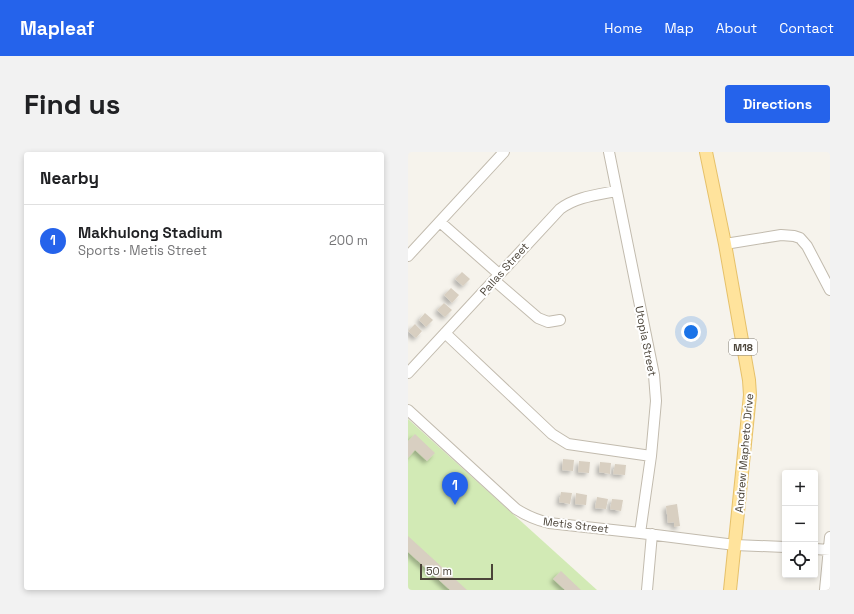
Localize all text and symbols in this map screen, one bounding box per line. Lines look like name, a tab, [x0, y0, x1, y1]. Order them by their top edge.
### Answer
text: Mapleaf	[20, 16, 94, 41]
text: Home	[604, 19, 642, 37]
text: Map	[664, 19, 694, 37]
text: About	[716, 19, 757, 37]
text: Contact	[779, 19, 834, 37]
button: Directions	[725, 85, 830, 123]
text: Find us	[24, 86, 121, 122]
text: Nearby	[40, 167, 99, 189]
text: Makhulong Stadium	[78, 223, 223, 242]
text: 1	[50, 232, 56, 249]
text: 200 m	[329, 232, 368, 249]
street label: Pallas Street	[476, 240, 532, 298]
text: Sports · Metis Street	[78, 242, 207, 259]
street label: Utopia Street	[632, 305, 660, 377]
your location	[681, 322, 701, 342]
road number: M18	[729, 339, 757, 355]
street label: Andrew Mapheto Drive	[732, 393, 756, 513]
map controls	[782, 470, 818, 578]
button: +	[782, 470, 818, 506]
pin: 1	[442, 472, 468, 505]
button: −	[782, 506, 818, 542]
street label: Metis Street	[542, 514, 610, 536]
button: locate	[782, 542, 818, 578]
scale bar	[420, 562, 493, 581]
text: 50 m	[426, 564, 452, 578]

